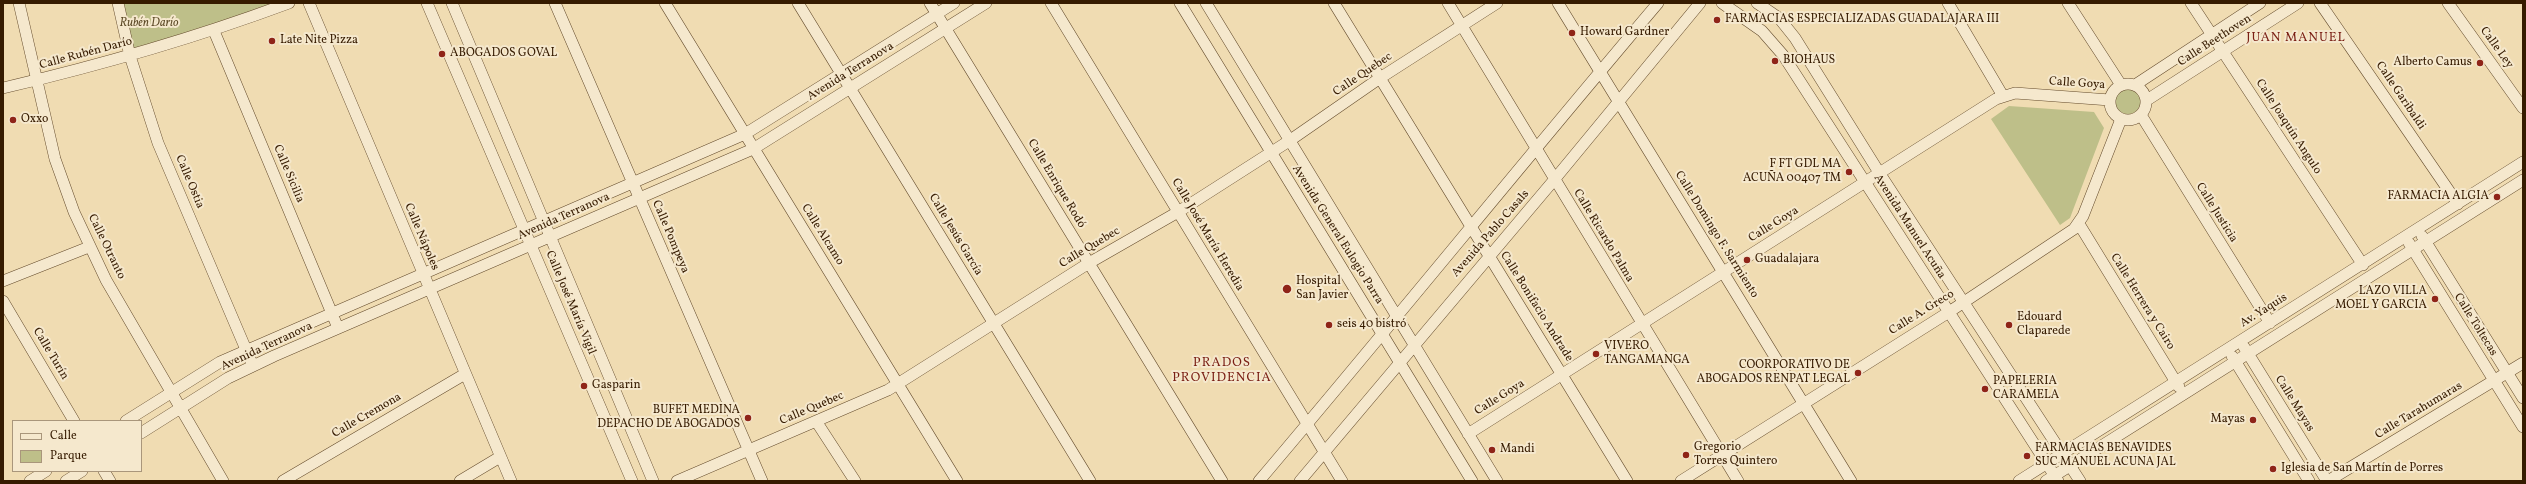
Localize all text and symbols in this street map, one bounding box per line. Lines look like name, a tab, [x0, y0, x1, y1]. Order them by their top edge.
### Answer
street label: Calle Beethoven	[2176, 12, 2254, 70]
place label: FARMACIAS ESPECIALIZADAS GUADALAJARA III	[1725, 13, 1999, 27]
marker: FARMACIAS ESPECIALIZADAS GUADALAJARA III	[1712, 15, 1722, 25]
park label: Rubén Darío	[119, 17, 179, 31]
street label: Calle Ley	[2476, 24, 2516, 72]
place label: Howard Gardner	[1580, 26, 1669, 40]
marker: Howard Gardner	[1567, 28, 1577, 38]
district label: JUAN MANUEL	[2246, 31, 2346, 47]
place label: Late Nite Pizza	[280, 34, 358, 48]
street label: Calle Rubén Darío	[38, 35, 134, 73]
marker: Late Nite Pizza	[267, 36, 277, 46]
street label: Avenida Terranova	[805, 40, 897, 104]
place label: ABOGADOS GOVAL	[450, 47, 557, 61]
marker: ABOGADOS GOVAL	[437, 49, 447, 59]
street label: Calle Quebec	[1331, 50, 1395, 100]
place label: BIOHAUS	[1783, 54, 1835, 68]
marker: BIOHAUS	[1770, 56, 1780, 66]
place label: Alberto Camus	[2393, 56, 2472, 70]
marker: Alberto Camus	[2475, 58, 2485, 68]
street label: Calle Garibaldi	[2372, 59, 2428, 133]
street label: Calle Goya	[2048, 75, 2106, 93]
street label: Calle Joaquín Angulo	[2252, 77, 2324, 177]
place label: Oxxo	[21, 113, 48, 127]
marker: Oxxo	[8, 115, 18, 125]
street label: Calle Enrique Rodó	[1024, 137, 1088, 231]
street label: Calle Sicilia	[269, 143, 307, 205]
street label: Calle Ostia	[171, 153, 207, 211]
place label: F FT GDL MA ACUÑA 00407 TM	[1743, 158, 1841, 186]
street label: Avenida General Eulogio Parra	[1288, 163, 1386, 307]
marker: F FT GDL MA ACUÑA 00407 TM	[1844, 167, 1854, 177]
street label: Calle Domingo F. Sarmiento	[1671, 169, 1761, 301]
street label: Avenida Manuel Acuña	[1870, 172, 1948, 282]
street label: Calle José María Heredia	[1168, 176, 1246, 294]
street label: Calle Justicia	[2192, 180, 2240, 246]
street label: Avenida Pablo Casals	[1449, 187, 1533, 281]
street label: Calle Ricardo Palma	[1570, 187, 1636, 285]
street label: Avenida Terranova	[516, 190, 612, 244]
place label: FARMACIA ALGIA	[2387, 190, 2489, 204]
street label: Calle Jesús García	[925, 191, 985, 279]
marker: FARMACIA ALGIA	[2492, 192, 2502, 202]
street label: Calle Pompeya	[648, 198, 692, 276]
street label: Calle Nápoles	[400, 201, 442, 273]
street label: Calle Alcamo	[797, 202, 847, 268]
street label: Calle Goya	[1746, 204, 1802, 246]
street label: Calle Otranto	[84, 212, 128, 282]
street label: Calle Quebec	[1057, 224, 1123, 272]
street label: Calle José María Vigil	[542, 249, 598, 357]
street label: Calle Bonifacio Andrade	[1496, 249, 1576, 365]
street label: Calle Herrera y Cairo	[2107, 251, 2177, 353]
place label: Guadalajara	[1755, 253, 1819, 267]
marker: Guadalajara	[1742, 255, 1752, 265]
place label: Hospital San Javier	[1296, 275, 1348, 303]
marker: Hospital San Javier	[1281, 283, 1293, 295]
place label: LAZO VILLA MOEL Y GARCIA	[2335, 285, 2427, 313]
street label: Calle A. Greco	[1887, 287, 1957, 339]
street label: Av. Yaquis	[2238, 291, 2290, 331]
street label: Calle Toltecas	[2450, 291, 2500, 359]
marker: LAZO VILLA MOEL Y GARCIA	[2430, 294, 2440, 304]
place label: Edouard Claparede	[2017, 311, 2070, 339]
place label: seis 40 bistró	[1337, 318, 1406, 332]
street label: Avenida Terranova	[219, 320, 315, 374]
marker: seis 40 bistró	[1324, 320, 1334, 330]
marker: Edouard Claparede	[2004, 320, 2014, 330]
street label: Calle Turín	[29, 325, 71, 383]
place label: VIVERO TANGAMANGA	[1604, 340, 1690, 368]
marker: VIVERO TANGAMANGA	[1591, 349, 1601, 359]
district label: PRADOS PROVIDENCIA	[1172, 356, 1272, 387]
place label: COORPORATIVO DE ABOGADOS RENPAT LEGAL	[1697, 359, 1850, 387]
marker: COORPORATIVO DE ABOGADOS RENPAT LEGAL	[1853, 368, 1863, 378]
street label: Calle Mayas	[2271, 373, 2317, 435]
place label: PAPELERIA CARAMELA	[1993, 375, 2059, 403]
street label: Calle Goya	[1472, 377, 1528, 419]
place label: Gasparin	[592, 379, 641, 393]
street label: Calle Tarahumaras	[2373, 379, 2465, 443]
marker: Gasparin	[579, 381, 589, 391]
marker: PAPELERIA CARAMELA	[1980, 384, 1990, 394]
street label: Calle Quebec	[778, 389, 846, 429]
street label: Calle Cremona	[330, 390, 404, 442]
place label: BUFET MEDINA DEPACHO DE ABOGADOS	[597, 404, 740, 432]
marker: BUFET MEDINA DEPACHO DE ABOGADOS	[743, 413, 753, 423]
place label: Mayas	[2211, 413, 2245, 427]
marker: Mayas	[2248, 415, 2258, 425]
legend	[12, 420, 142, 472]
text: Calle	[50, 428, 77, 444]
place label: Gregorio Torres Quintero	[1694, 441, 1777, 469]
place label: FARMACIAS BENAVIDES SUC MANUEL ACUNA JAL	[2035, 442, 2176, 470]
place label: Mandi	[1500, 443, 1535, 457]
marker: Mandi	[1487, 445, 1497, 455]
text: Parque	[50, 448, 87, 464]
marker: Gregorio Torres Quintero	[1681, 450, 1691, 460]
marker: FARMACIAS BENAVIDES SUC MANUEL ACUNA JAL	[2022, 451, 2032, 461]
place label: Iglesia de San Martín de Porres	[2281, 462, 2443, 476]
marker: Iglesia de San Martín de Porres	[2268, 464, 2278, 474]

